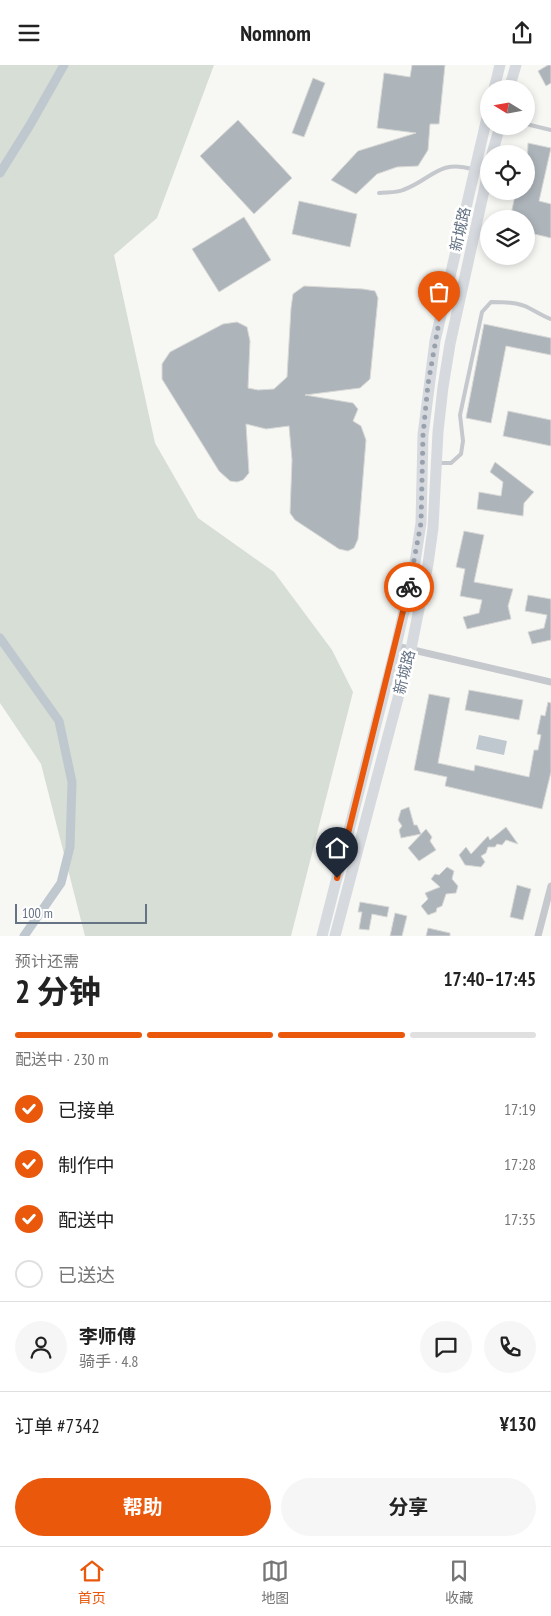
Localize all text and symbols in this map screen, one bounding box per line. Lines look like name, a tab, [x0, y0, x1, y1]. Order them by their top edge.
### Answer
icon: menu	[15, 19, 43, 47]
text: Nomnom	[240, 19, 311, 47]
icon: share	[508, 19, 536, 47]
north arrow	[480, 80, 535, 135]
map controls	[480, 80, 535, 265]
button: locate	[480, 145, 535, 200]
street label: 新城路	[446, 205, 474, 253]
button: layers	[480, 210, 535, 265]
pin	[418, 271, 460, 322]
icon: bag	[425, 278, 453, 306]
courier	[384, 562, 434, 612]
icon: bike	[395, 573, 423, 601]
street label: 新城路	[389, 648, 419, 696]
pin	[316, 827, 358, 878]
icon: home	[323, 834, 351, 862]
scale bar	[15, 901, 148, 924]
text: 100 m	[22, 904, 53, 922]
text: 预计还需	[15, 951, 79, 971]
text: 17:40–17:45	[443, 967, 536, 991]
text: 2 分钟	[15, 970, 101, 1012]
text: 配送中 · 230 m	[15, 1049, 109, 1069]
icon: check	[15, 1095, 43, 1123]
text: 已接单	[58, 1098, 115, 1122]
text: 17:19	[504, 1099, 536, 1119]
icon: check	[15, 1150, 43, 1178]
text: 制作中	[58, 1153, 115, 1177]
text: 17:28	[504, 1154, 536, 1174]
icon: check	[15, 1205, 43, 1233]
text: 配送中	[58, 1208, 115, 1232]
text: 17:35	[504, 1209, 536, 1229]
text: 已送达	[58, 1263, 115, 1287]
button: person	[15, 1321, 67, 1373]
button: chat	[420, 1321, 472, 1373]
button: phone	[484, 1321, 536, 1373]
text: 李师傅	[79, 1324, 136, 1348]
text: 骑手 · 4.8	[79, 1351, 138, 1371]
text: ¥130	[500, 1412, 536, 1436]
text: 订单 #7342	[15, 1414, 100, 1438]
button: 帮助	[15, 1478, 271, 1536]
button: 分享	[281, 1478, 536, 1536]
tab: 首页	[78, 1557, 106, 1607]
tab: 地图	[261, 1557, 289, 1607]
tab: 收藏	[445, 1557, 473, 1607]

